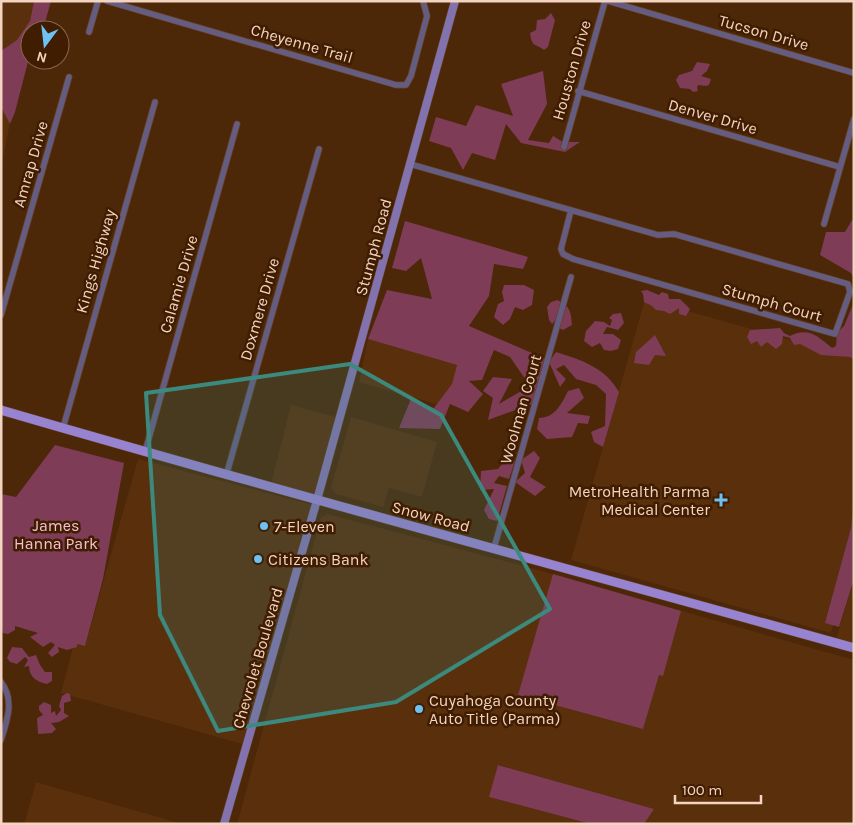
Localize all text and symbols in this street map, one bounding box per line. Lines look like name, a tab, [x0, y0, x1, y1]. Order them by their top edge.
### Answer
street label: Tucson Drive	[717, 11, 811, 54]
street label: Houston Drive	[548, 18, 595, 122]
north arrow	[20, 20, 70, 70]
street label: Cheyenne Trail	[249, 20, 355, 67]
text: N	[35, 48, 49, 67]
street label: Denver Drive	[666, 95, 760, 138]
street label: Amrap Drive	[9, 119, 52, 210]
street label: Stumph Road	[351, 196, 396, 298]
street label: Kings Highway	[72, 206, 120, 315]
street label: Calamie Drive	[155, 233, 202, 335]
street label: Doxmere Drive	[236, 256, 283, 363]
street label: Stumph Court	[720, 279, 824, 326]
street label: Woolman Court	[496, 352, 545, 466]
place label: MetroHealth Parma Medical Center	[569, 482, 710, 519]
marker: MetroHealth Parma Medical Center	[714, 493, 728, 507]
street label: Snow Road	[390, 497, 472, 536]
park label: James Hanna Park	[14, 516, 98, 553]
place label: 7-Eleven	[274, 517, 335, 536]
marker: 7-Eleven	[258, 520, 270, 532]
place label: Citizens Bank	[268, 550, 368, 569]
marker: Citizens Bank	[252, 553, 264, 565]
street label: Chevrolet Boulevard	[228, 585, 287, 731]
place label: Cuyahoga County Auto Title (Parma)	[429, 691, 560, 728]
marker: Cuyahoga County Auto Title (Parma)	[413, 703, 425, 715]
scale bar	[675, 772, 761, 804]
text: 100 m	[682, 781, 722, 799]

